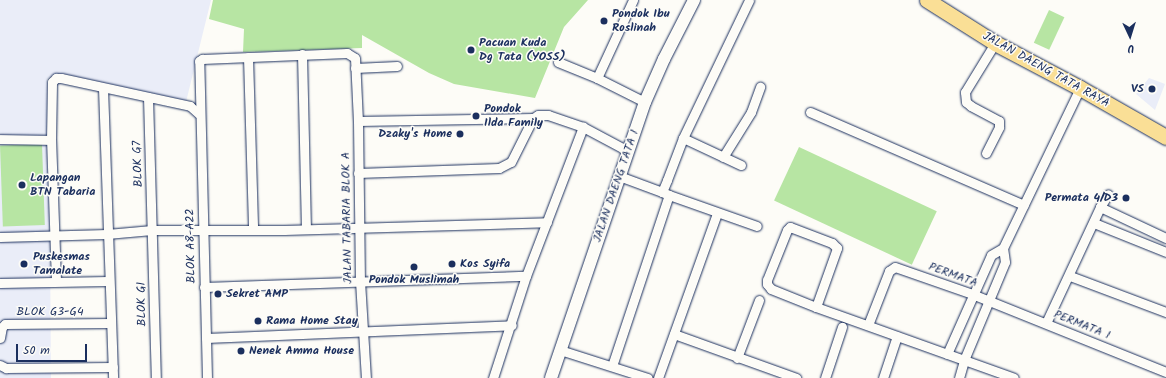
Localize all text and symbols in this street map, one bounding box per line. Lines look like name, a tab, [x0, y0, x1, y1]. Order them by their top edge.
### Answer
place label: Pondok Ibu Roslinah	[612, 7, 670, 35]
marker: Pondok Ibu Roslinah	[599, 16, 609, 26]
north arrow	[1110, 16, 1150, 56]
street label: JALAN DAENG TATA RAYA	[980, 29, 1112, 111]
place label: Pacuan Kuda Dg Tata (YOSS)	[479, 36, 566, 64]
text: U	[1127, 39, 1135, 57]
marker: Pacuan Kuda Dg Tata (YOSS)	[466, 45, 476, 55]
place label: VS	[1131, 82, 1144, 96]
marker: VS	[1147, 84, 1157, 94]
place label: Pondok Ilda Family	[484, 102, 543, 130]
marker: Pondok Ilda Family	[471, 111, 481, 121]
place label: Dzaky's Home	[378, 127, 452, 141]
street label: JALAN DAENG TATA 1	[590, 128, 642, 244]
marker: Dzaky's Home	[455, 129, 465, 139]
street label: BLOK G7	[130, 141, 146, 187]
street label: JALAN TABARIA BLOK A	[339, 152, 355, 284]
place label: Lapangan BTN Tabaria	[30, 171, 95, 199]
marker: Lapangan BTN Tabaria	[17, 180, 27, 190]
place label: Permata 4/D3	[1045, 191, 1118, 205]
marker: Permata 4/D3	[1121, 193, 1131, 203]
street label: BLOK A8-A22	[183, 209, 199, 283]
place label: Puskesmas Tamalate	[33, 250, 90, 278]
place label: Kos Syifa	[460, 257, 510, 271]
marker: Puskesmas Tamalate	[18, 258, 30, 270]
marker: Kos Syifa	[447, 259, 457, 269]
street label: PERMATA	[927, 260, 979, 290]
marker: Pondok Muslimah	[409, 262, 419, 272]
place label: Pondok Muslimah	[369, 273, 459, 287]
street label: BLOK G1	[134, 282, 150, 326]
place label: Sekret AMP	[226, 287, 288, 301]
marker: Sekret AMP	[213, 289, 223, 299]
street label: BLOK G3-G4	[16, 305, 84, 319]
street label: PERMATA 1	[1052, 307, 1112, 343]
place label: Rama Home Stay	[266, 314, 358, 328]
marker: Rama Home Stay	[253, 316, 263, 326]
scale bar	[18, 336, 89, 362]
text: 50 m	[23, 341, 50, 360]
place label: Nenek Amma House	[249, 344, 354, 358]
marker: Nenek Amma House	[236, 346, 246, 356]

